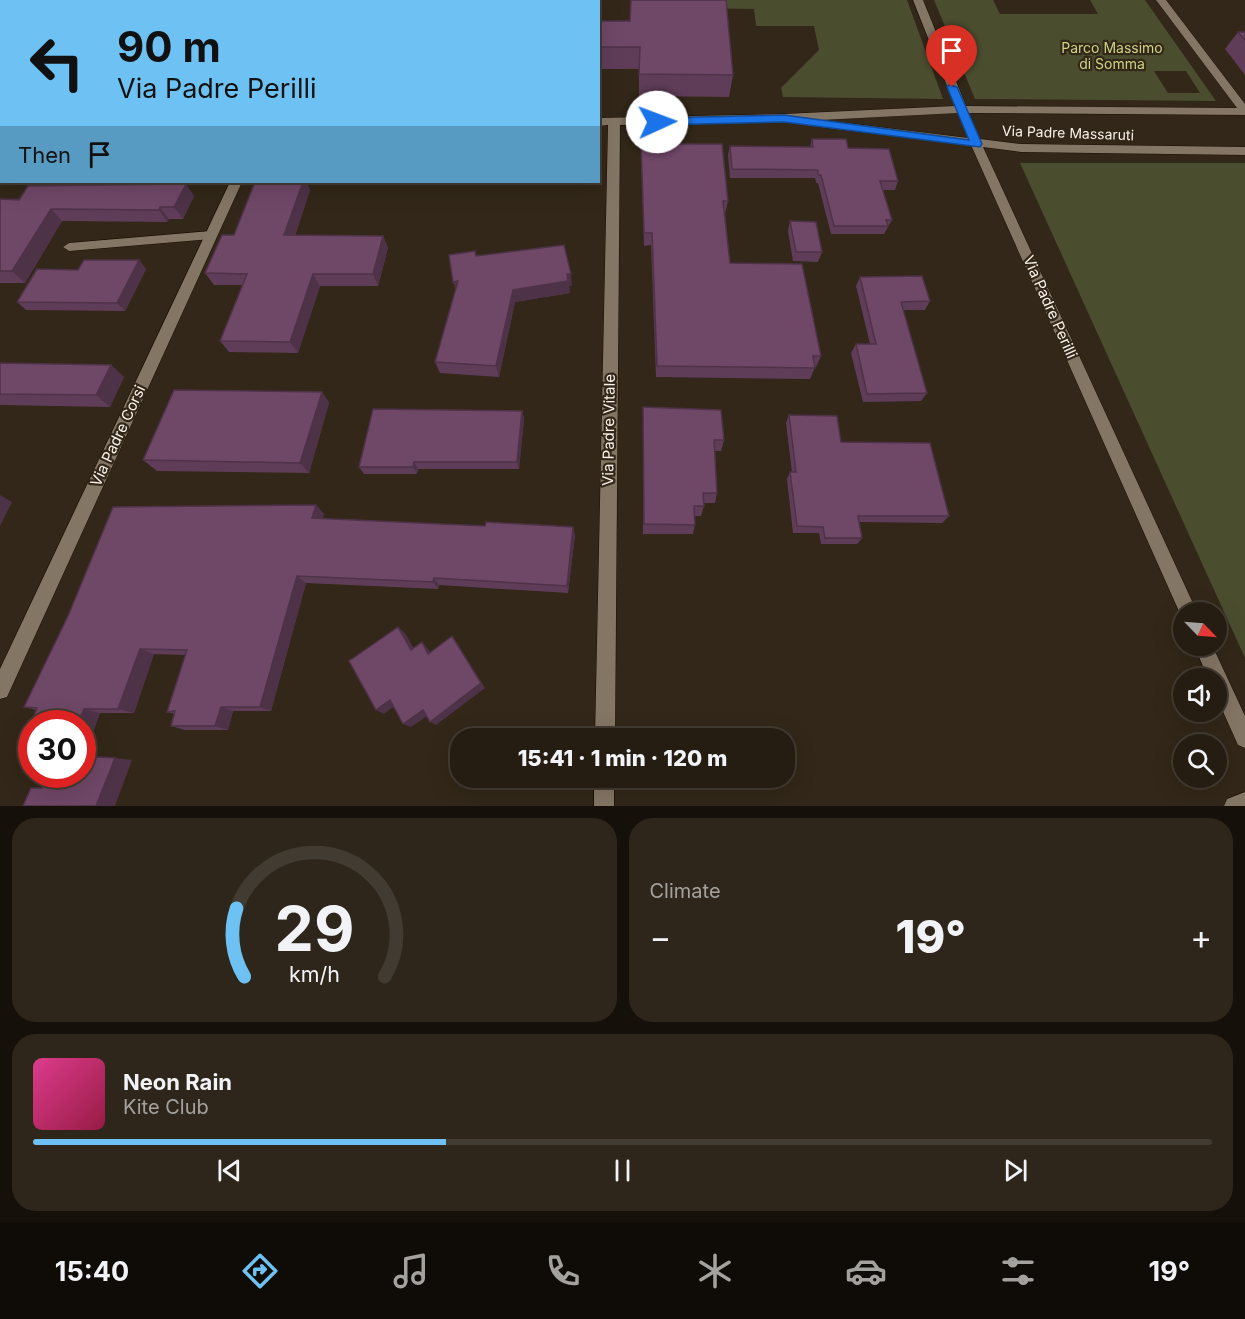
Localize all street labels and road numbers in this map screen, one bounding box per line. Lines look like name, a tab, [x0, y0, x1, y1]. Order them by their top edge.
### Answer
street label: Via Padre Massaruti	[1002, 122, 1134, 143]
street label: Via Padre Perilli	[1019, 252, 1082, 361]
street label: Via Padre Vitale	[598, 374, 619, 486]
street label: Via Padre Corsi	[86, 382, 149, 489]

